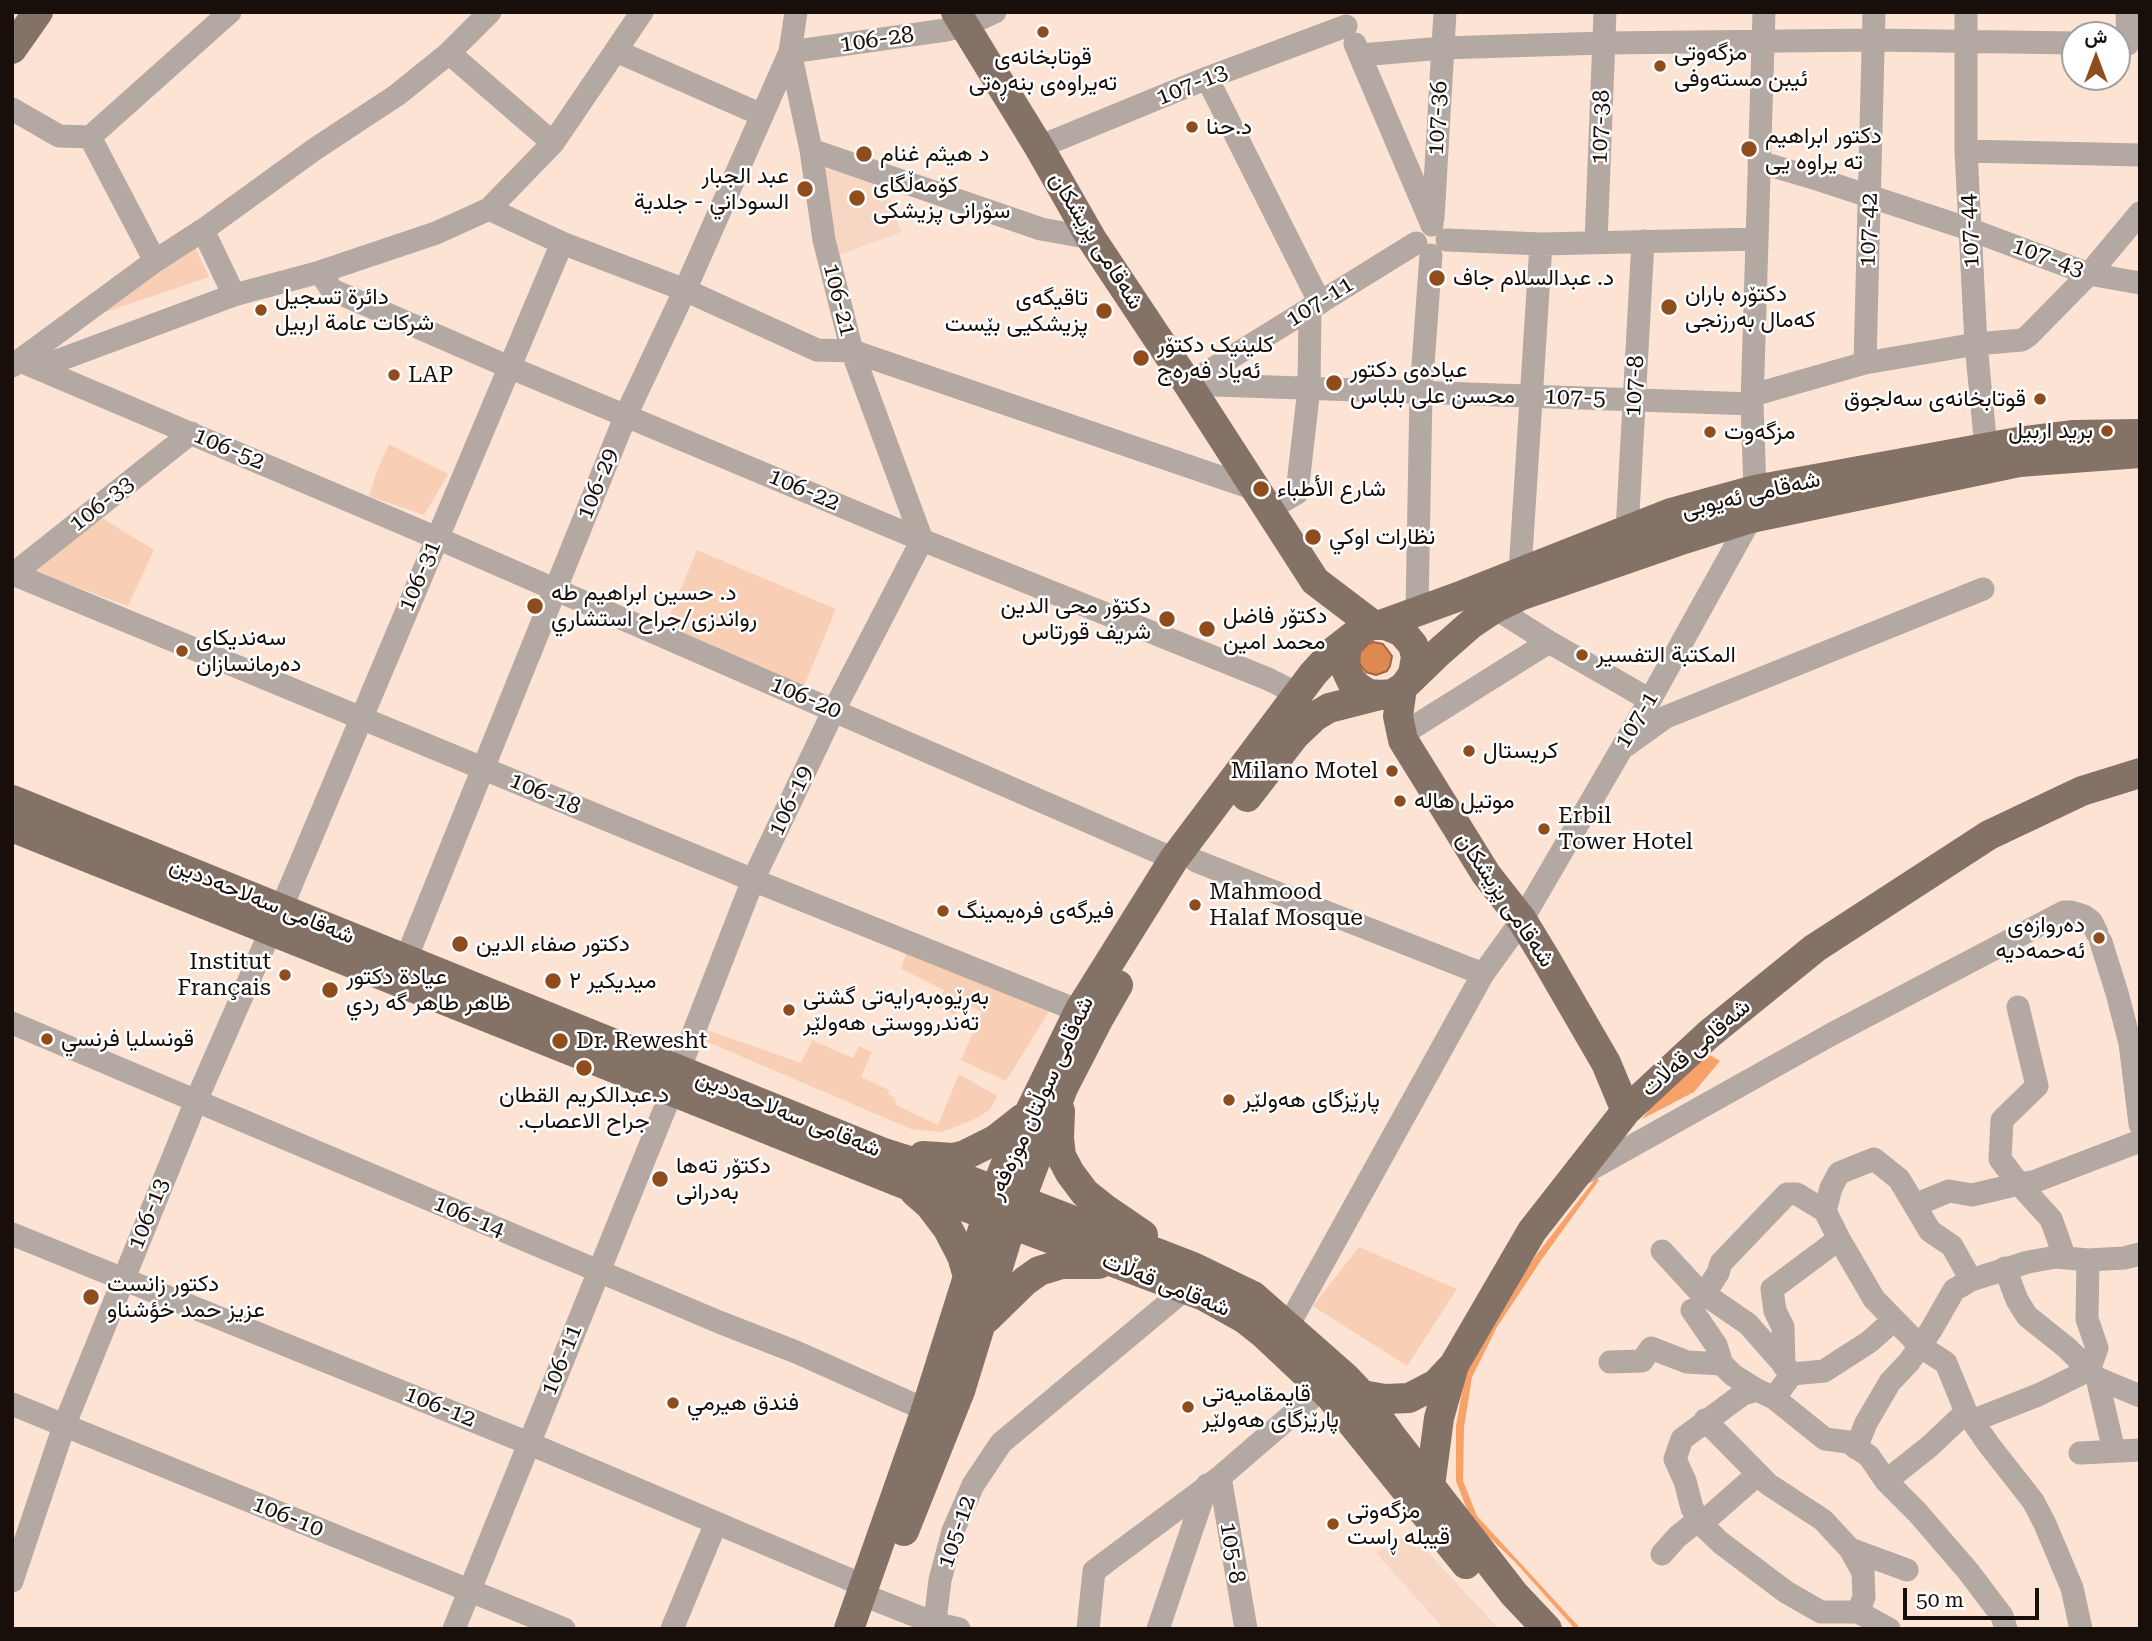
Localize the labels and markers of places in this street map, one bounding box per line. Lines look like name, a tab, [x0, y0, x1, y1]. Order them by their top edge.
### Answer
marker: قوتابخانه‌ی ته‌یراوه‌ی بنه‌ڕه‌تی	[1035, 24, 1051, 40]
place label: مزگەوتی ئیبن مستەوفی	[1674, 39, 1808, 93]
place label: قوتابخانه‌ی ته‌یراوه‌ی بنه‌ڕه‌تی	[969, 43, 1117, 97]
marker: مزگەوتی ئیبن مستەوفی	[1652, 58, 1668, 74]
place label: د.حنا	[1206, 113, 1252, 141]
marker: د.حنا	[1184, 119, 1200, 135]
place label: دكتور ابراهيم ته يراوه يى	[1765, 122, 1882, 176]
marker: دكتور ابراهيم ته يراوه يى	[1739, 139, 1759, 159]
place label: د هيثم غنام	[880, 140, 989, 168]
marker: د هيثم غنام	[854, 144, 874, 164]
place label: عبد الجبار السوداني - جلدية	[634, 162, 789, 216]
place label: کۆمەڵگای سۆرانی پزیشکی	[873, 171, 1010, 225]
marker: عبد الجبار السوداني - جلدية	[795, 179, 815, 199]
marker: کۆمەڵگای سۆرانی پزیشکی	[847, 188, 867, 208]
place label: د. عبدالسلام جاف	[1453, 264, 1614, 292]
marker: د. عبدالسلام جاف	[1427, 268, 1447, 288]
place label: دكتۆرە باران کەمال بەرزنجی	[1685, 280, 1816, 334]
place label: دائرة تسجيل شركات عامة اربيل	[275, 283, 434, 337]
place label: تاقیگەی پزیشکیی بێست	[945, 284, 1088, 338]
marker: دكتۆرە باران کەمال بەرزنجی	[1659, 297, 1679, 317]
marker: تاقیگەی پزیشکیی بێست	[1094, 301, 1114, 321]
marker: دائرة تسجيل شركات عامة اربيل	[253, 302, 269, 318]
place label: کلینیک دکتۆر ئەیاد فەرەج	[1157, 331, 1274, 385]
marker: کلینیک دکتۆر ئەیاد فەرەج	[1131, 348, 1151, 368]
place label: عيادەی دکتور محسن علی بلباس	[1350, 356, 1515, 410]
place label: LAP	[408, 361, 453, 389]
marker: LAP	[386, 367, 402, 383]
marker: عيادەی دکتور محسن علی بلباس	[1324, 373, 1344, 393]
place label: قوتابخانەی سەلجوق	[1844, 385, 2026, 413]
marker: قوتابخانەی سەلجوق	[2032, 391, 2048, 407]
place label: بريد اربيل	[2008, 417, 2093, 445]
place label: مزگه‌وت	[1724, 418, 1795, 446]
marker: بريد اربيل	[2099, 423, 2115, 439]
marker: مزگه‌وت	[1702, 424, 1718, 440]
place label: شارع الأطباء	[1277, 475, 1386, 503]
marker: شارع الأطباء	[1251, 479, 1271, 499]
place label: نظارات اوكي	[1329, 523, 1435, 551]
marker: نظارات اوكي	[1303, 527, 1323, 547]
place label: د. حسین ابراهیم طه رواندزی/جراح استشاري	[551, 579, 757, 633]
place label: دکتۆر محی الدین شریف قورتاس	[1000, 592, 1151, 646]
marker: د. حسین ابراهیم طه رواندزی/جراح استشاري	[525, 596, 545, 616]
place label: دکتۆر فاضل محمد امین	[1223, 602, 1327, 656]
marker: دکتۆر محی الدین شریف قورتاس	[1157, 609, 1177, 629]
marker: دکتۆر فاضل محمد امین	[1197, 619, 1217, 639]
place label: سەندیکای دەرمانسازان	[196, 624, 301, 678]
place label: المكتبة التفسير	[1596, 641, 1736, 669]
marker: سەندیکای دەرمانسازان	[174, 643, 190, 659]
marker: المكتبة التفسير	[1574, 647, 1590, 663]
place label: کریستال	[1483, 737, 1558, 765]
marker: کریستال	[1461, 743, 1477, 759]
place label: Milano Motel	[1231, 757, 1378, 785]
marker: Milano Motel	[1384, 763, 1400, 779]
place label: موتيل هاله	[1414, 787, 1514, 815]
marker: موتيل هاله	[1392, 793, 1408, 809]
place label: Erbil Tower Hotel	[1558, 802, 1693, 856]
marker: Erbil Tower Hotel	[1536, 821, 1552, 837]
place label: Mahmood Halaf Mosque	[1209, 878, 1363, 932]
place label: فیرگەی فرەیمینگ	[957, 897, 1114, 925]
marker: Mahmood Halaf Mosque	[1187, 897, 1203, 913]
marker: فیرگەی فرەیمینگ	[935, 903, 951, 919]
place label: دەروازەی ئەحمەدیە	[1995, 911, 2085, 965]
place label: دكتور صفاء الدين	[476, 930, 630, 958]
marker: دەروازەی ئەحمەدیە	[2091, 930, 2107, 946]
marker: دكتور صفاء الدين	[450, 934, 470, 954]
place label: Institut Français	[177, 948, 271, 1002]
place label: عيادة دكتور ظاهر طاهر گه ردي	[346, 963, 511, 1017]
marker: Institut Français	[277, 967, 293, 983]
place label: ميديكير ٢	[569, 967, 657, 995]
marker: ميديكير ٢	[543, 971, 563, 991]
marker: عيادة دكتور ظاهر طاهر گه ردي	[320, 980, 340, 1000]
place label: بەڕێوەبەرایەتی گشتی تەندرووستی هەولێر	[803, 983, 989, 1037]
marker: بەڕێوەبەرایەتی گشتی تەندرووستی هەولێر	[781, 1002, 797, 1018]
place label: قونسليا فرنسي	[61, 1025, 194, 1053]
place label: Dr. Rewesht	[576, 1027, 708, 1055]
marker: قونسليا فرنسي	[39, 1031, 55, 1047]
marker: Dr. Rewesht	[550, 1031, 570, 1051]
marker: د.عبدالكريم القطان .جراح الاعصاب	[574, 1058, 594, 1078]
place label: د.عبدالكريم القطان .جراح الاعصاب	[499, 1081, 669, 1135]
place label: پارێزگای هەولێر	[1243, 1086, 1380, 1114]
marker: پارێزگای هەولێر	[1221, 1092, 1237, 1108]
place label: دکتۆر تەها بەدرانی	[676, 1152, 771, 1206]
marker: دکتۆر تەها بەدرانی	[650, 1169, 670, 1189]
place label: دكتور زانست عزيز حمد خؤشناو	[107, 1270, 265, 1324]
marker: دكتور زانست عزيز حمد خؤشناو	[81, 1287, 101, 1307]
place label: قایمقامیەتی پارێزگای ھەولێر	[1202, 1380, 1339, 1434]
place label: فندق هيرمي	[687, 1389, 799, 1417]
marker: فندق هيرمي	[665, 1395, 681, 1411]
marker: قایمقامیەتی پارێزگای ھەولێر	[1180, 1399, 1196, 1415]
place label: مزگەوتی قیبلە ڕاست	[1347, 1497, 1450, 1551]
marker: مزگەوتی قیبلە ڕاست	[1325, 1516, 1341, 1532]

